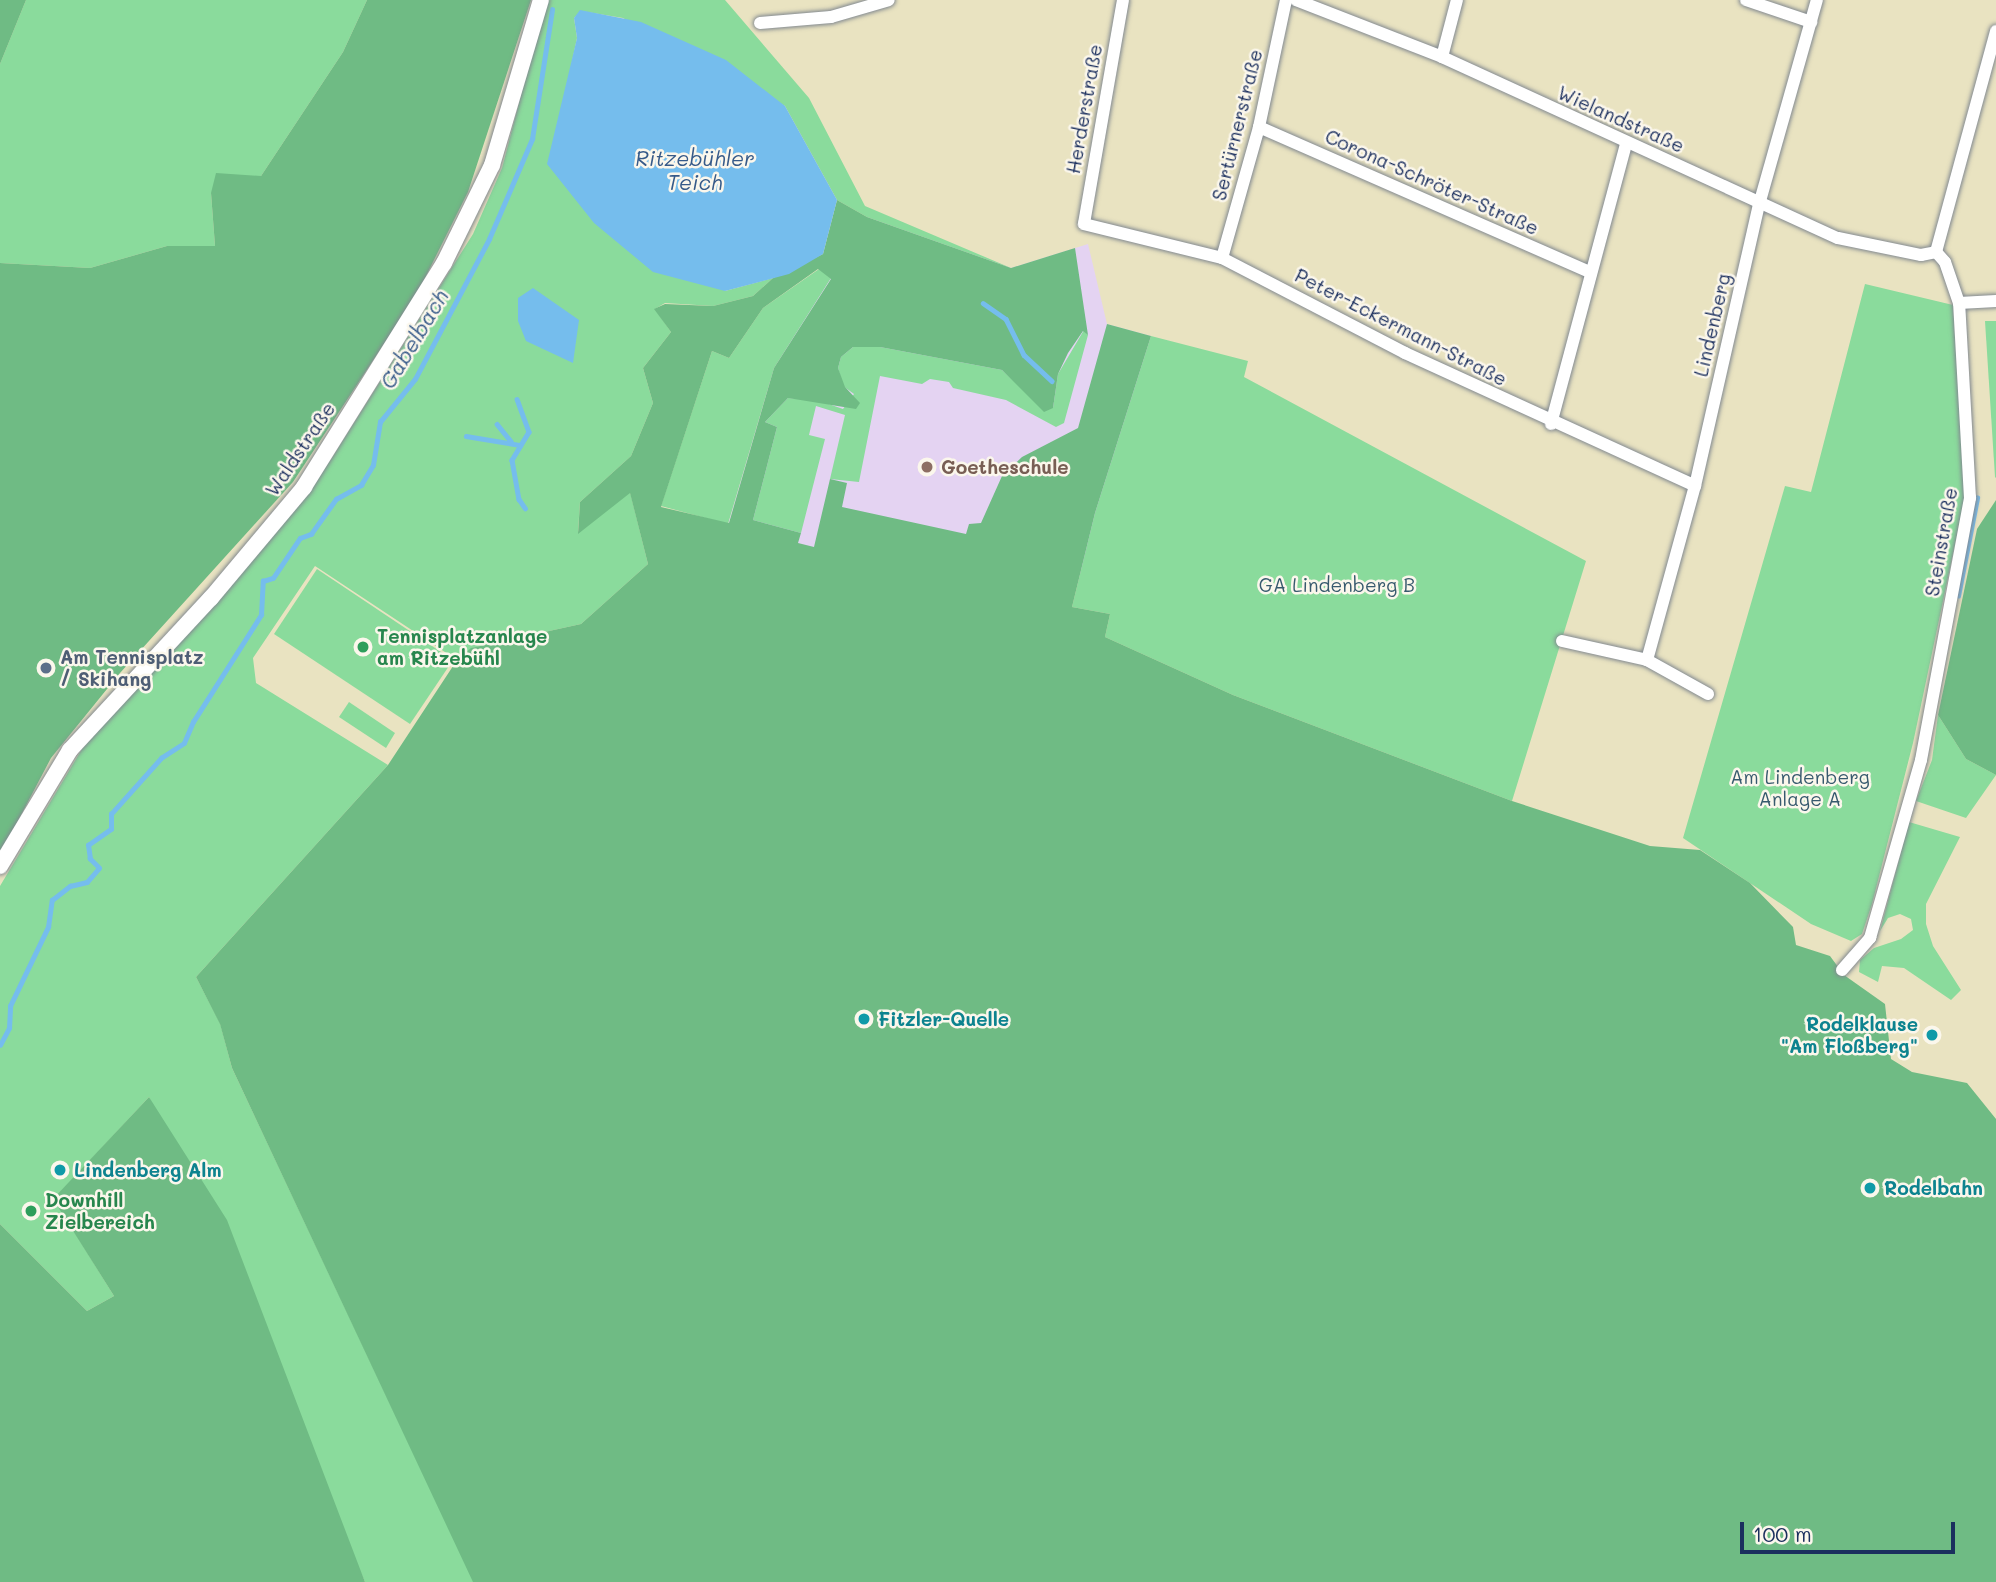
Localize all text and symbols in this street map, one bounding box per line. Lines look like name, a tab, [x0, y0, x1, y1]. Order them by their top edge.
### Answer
street label: Herderstraße	[1061, 43, 1107, 175]
street label: Sertürnerstraße	[1207, 47, 1267, 203]
street label: Wielandstraße	[1554, 81, 1688, 157]
street label: Corona-Schröter-Straße	[1322, 125, 1542, 239]
water label: Ritzebühler Teich	[635, 145, 755, 195]
street label: Peter-Eckermann-Straße	[1291, 264, 1511, 390]
street label: Lindenberg	[1689, 271, 1735, 379]
water label: Gabelbach	[375, 285, 453, 393]
street label: Waldstraße	[260, 398, 340, 500]
place label: Goetheschule	[941, 456, 1069, 478]
marker: Goetheschule	[919, 459, 935, 475]
street label: Steinstraße	[1920, 486, 1962, 598]
park label: GA Lindenberg B	[1259, 574, 1415, 596]
place label: Tennisplatzanlage am Ritzebühl	[377, 625, 547, 669]
marker: Tennisplatzanlage am Ritzebühl	[355, 639, 371, 655]
place label: Am Tennisplatz / Skihang	[60, 646, 203, 690]
marker: Am Tennisplatz / Skihang	[38, 660, 54, 676]
park label: Am Lindenberg Anlage A	[1730, 766, 1870, 810]
place label: Fitzler-Quelle	[878, 1008, 1009, 1030]
marker: Fitzler-Quelle	[856, 1011, 872, 1027]
place label: Rodelklause "Am Floßberg"	[1781, 1013, 1918, 1057]
marker: Rodelklause "Am Floßberg"	[1924, 1027, 1940, 1043]
place label: Lindenberg Alm	[74, 1159, 222, 1181]
marker: Lindenberg Alm	[52, 1162, 68, 1178]
place label: Rodelbahn	[1884, 1177, 1983, 1199]
marker: Rodelbahn	[1862, 1180, 1878, 1196]
place label: Downhill Zielbereich	[45, 1189, 155, 1233]
marker: Downhill Zielbereich	[23, 1203, 39, 1219]
scale bar	[1744, 1508, 1959, 1552]
text: 100 m	[1753, 1520, 1812, 1547]

